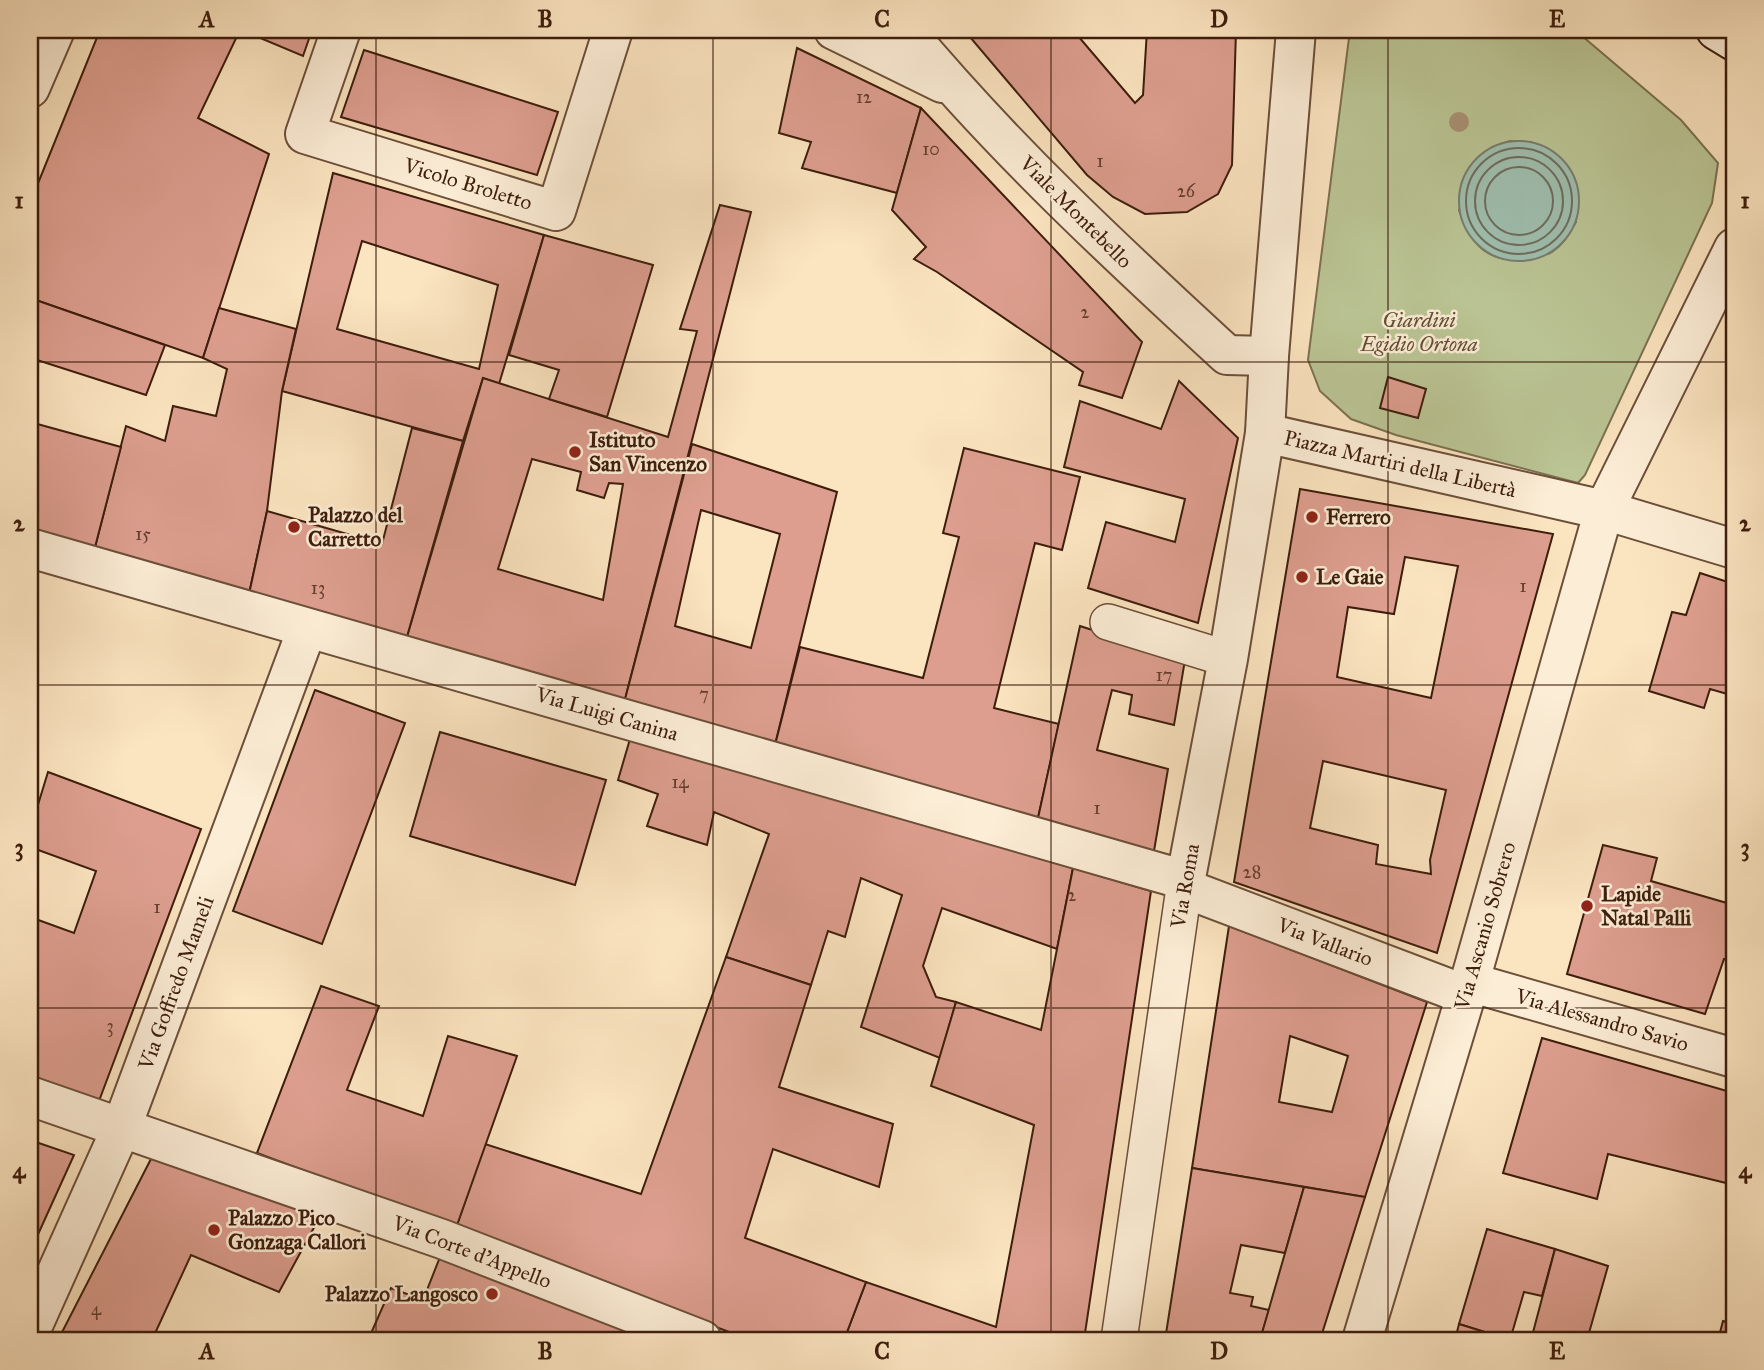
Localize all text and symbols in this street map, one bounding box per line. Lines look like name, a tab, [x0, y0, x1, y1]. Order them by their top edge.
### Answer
text: A	[197, 5, 215, 33]
text: B	[537, 5, 553, 33]
text: C	[874, 5, 890, 33]
text: D	[1210, 5, 1228, 33]
text: E	[1549, 5, 1566, 33]
house number: 12	[856, 86, 872, 108]
house number: 10	[922, 138, 940, 160]
street label: Viale Montebello	[1014, 150, 1138, 274]
house number: 1	[1096, 150, 1104, 172]
street label: Vicolo Broletto	[400, 152, 536, 216]
house number: 26	[1177, 180, 1196, 202]
text: 1	[14, 186, 24, 214]
text: 1	[1740, 186, 1750, 214]
house number: 2	[1081, 301, 1090, 323]
park label: Giardini Egidio Ortona	[1359, 307, 1478, 357]
street label: Piazza Martiri della Libertà	[1281, 425, 1519, 503]
place label: Istituto San Vincenzo	[589, 427, 707, 477]
marker: Istituto San Vincenzo	[567, 444, 583, 460]
place label: Palazzo del Carretto	[308, 502, 404, 552]
place label: Ferrero	[1326, 504, 1391, 530]
text: 2	[13, 509, 25, 537]
marker: Ferrero	[1304, 509, 1320, 525]
text: 2	[1739, 509, 1751, 537]
marker: Palazzo del Carretto	[286, 519, 302, 535]
house number: 15	[135, 523, 151, 545]
place label: Le Gaie	[1316, 564, 1384, 590]
marker: Le Gaie	[1294, 569, 1310, 585]
house number: 1	[1519, 575, 1527, 597]
house number: 13	[311, 577, 325, 599]
house number: 17	[1156, 664, 1172, 686]
street label: Via Luigi Canina	[532, 681, 681, 747]
house number: 7	[699, 683, 709, 705]
house number: 14	[671, 771, 690, 793]
house number: 1	[1093, 797, 1101, 819]
text: 3	[14, 833, 24, 862]
text: 3	[1740, 833, 1750, 862]
street label: Via Ascanio Sobrero	[1448, 839, 1521, 1014]
street label: Via Roma	[1165, 841, 1205, 931]
house number: 28	[1243, 861, 1261, 883]
place label: Lapide Natal Palli	[1601, 881, 1692, 931]
house number: 2	[1068, 884, 1077, 906]
street label: Via Goffredo Mameli	[132, 892, 220, 1074]
house number: 1	[153, 896, 161, 918]
marker: Lapide Natal Palli	[1579, 898, 1595, 914]
street label: Via Vallario	[1273, 912, 1377, 972]
street label: Via Alessandro Savio	[1512, 983, 1692, 1057]
house number: 3	[106, 1015, 114, 1037]
text: 4	[13, 1156, 27, 1184]
text: 4	[1739, 1156, 1753, 1184]
place label: Palazzo Pico Gonzaga Callori	[228, 1205, 366, 1255]
street label: Via Corte d'Appello	[388, 1209, 555, 1294]
marker: Palazzo Pico Gonzaga Callori	[206, 1222, 222, 1238]
place label: Palazzo Langosco	[325, 1281, 478, 1307]
marker: Palazzo Langosco	[484, 1286, 500, 1302]
house number: 4	[91, 1298, 102, 1320]
text: A	[197, 1337, 215, 1365]
text: B	[537, 1337, 553, 1365]
text: C	[874, 1337, 890, 1365]
text: D	[1210, 1337, 1228, 1365]
text: E	[1549, 1337, 1566, 1365]

